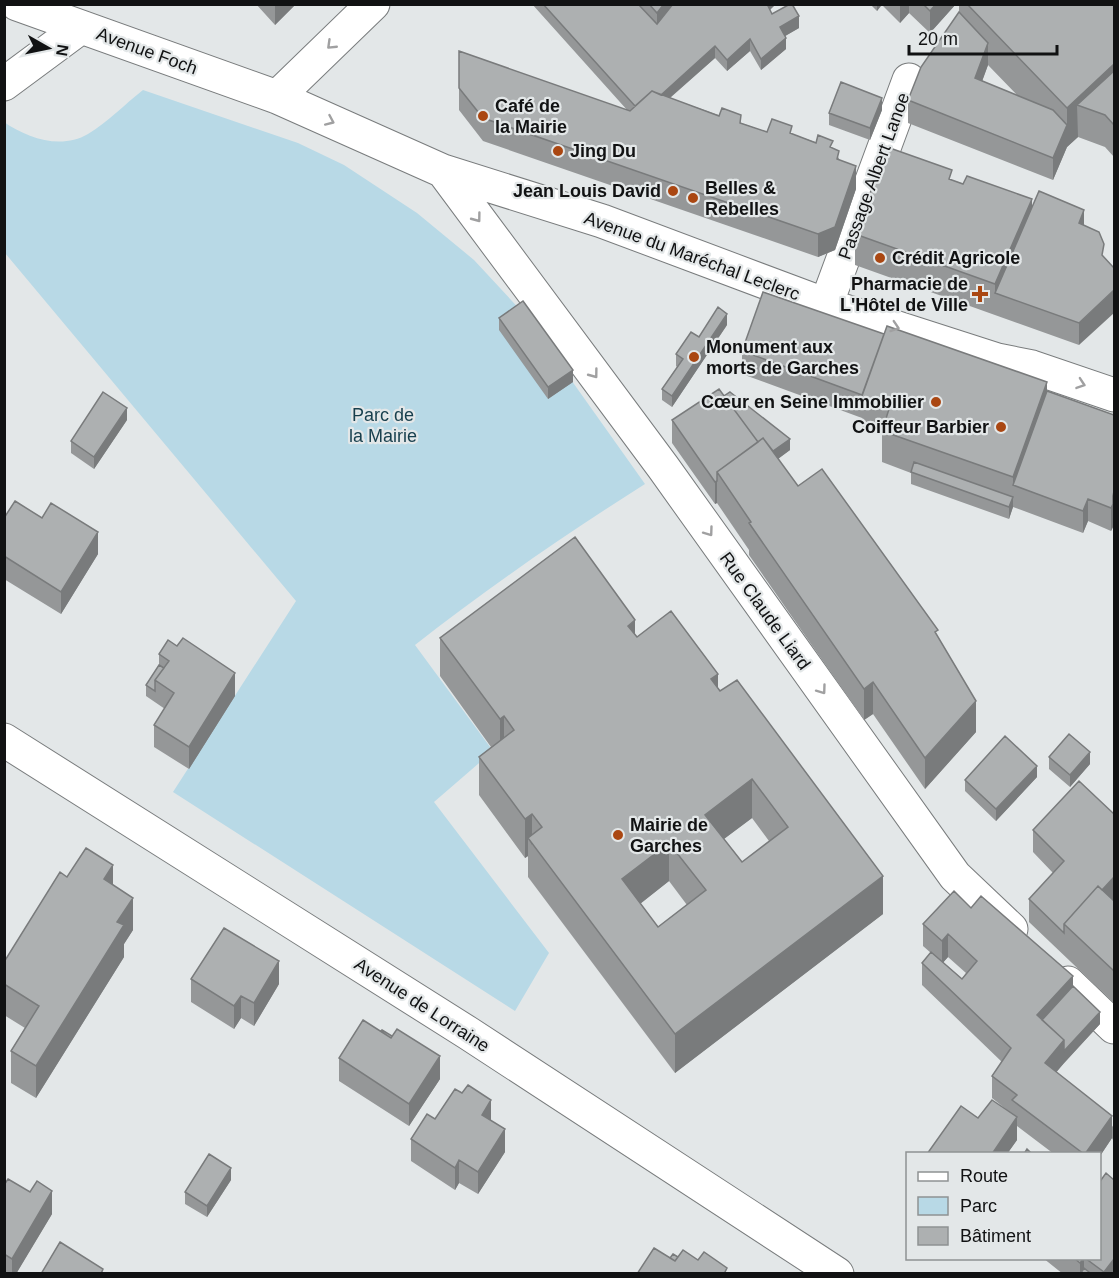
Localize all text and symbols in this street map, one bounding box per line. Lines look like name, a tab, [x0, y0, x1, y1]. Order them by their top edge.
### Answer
north arrow	[18, 18, 78, 78]
scale bar	[909, 18, 1058, 56]
street label: Avenue Foch	[94, 24, 200, 78]
text: 20 m	[918, 29, 958, 49]
one-way arrow	[327, 38, 338, 49]
text: N	[53, 43, 72, 57]
street label: Passage Albert Lanoe	[834, 90, 914, 262]
place label: Café de la Mairie	[495, 96, 567, 137]
marker: Café de la Mairie	[476, 109, 490, 123]
one-way arrow	[324, 113, 335, 125]
place label: Jing Du	[570, 141, 636, 161]
marker: Jing Du	[551, 144, 565, 158]
place label: Belles & Rebelles	[705, 178, 779, 219]
place label: Jean Louis David	[513, 181, 661, 201]
marker: Jean Louis David	[666, 184, 680, 198]
marker: Belles & Rebelles	[686, 191, 700, 205]
street label: Avenue du Maréchal Leclerc	[582, 208, 802, 304]
one-way arrow	[470, 211, 481, 222]
place label: Crédit Agricole	[892, 248, 1020, 268]
marker: Crédit Agricole	[873, 251, 887, 265]
place label: Pharmacie de L'Hôtel de Ville	[840, 274, 968, 315]
marker: Pharmacie de L'Hôtel de Ville	[973, 287, 987, 301]
one-way arrow	[889, 320, 900, 333]
place label: Monument aux morts de Garches	[706, 337, 859, 378]
marker: Monument aux morts de Garches	[687, 350, 701, 364]
one-way arrow	[586, 368, 597, 379]
one-way arrow	[1075, 376, 1086, 389]
place label: Cœur en Seine Immobilier	[701, 392, 924, 412]
marker: Cœur en Seine Immobilier	[929, 395, 943, 409]
park label: Parc de la Mairie	[349, 405, 417, 446]
place label: Coiffeur Barbier	[852, 417, 989, 437]
marker: Coiffeur Barbier	[994, 420, 1008, 434]
one-way arrow	[701, 525, 712, 536]
street label: Rue Claude Liard	[716, 548, 814, 674]
one-way arrow	[815, 684, 826, 695]
place label: Mairie de Garches	[630, 815, 708, 856]
marker: Mairie de Garches	[611, 828, 625, 842]
street label: Avenue de Lorraine	[351, 954, 493, 1056]
legend	[906, 1152, 1101, 1260]
text: Route	[960, 1166, 1008, 1186]
text: Parc	[960, 1196, 997, 1216]
text: Bâtiment	[960, 1226, 1031, 1246]

